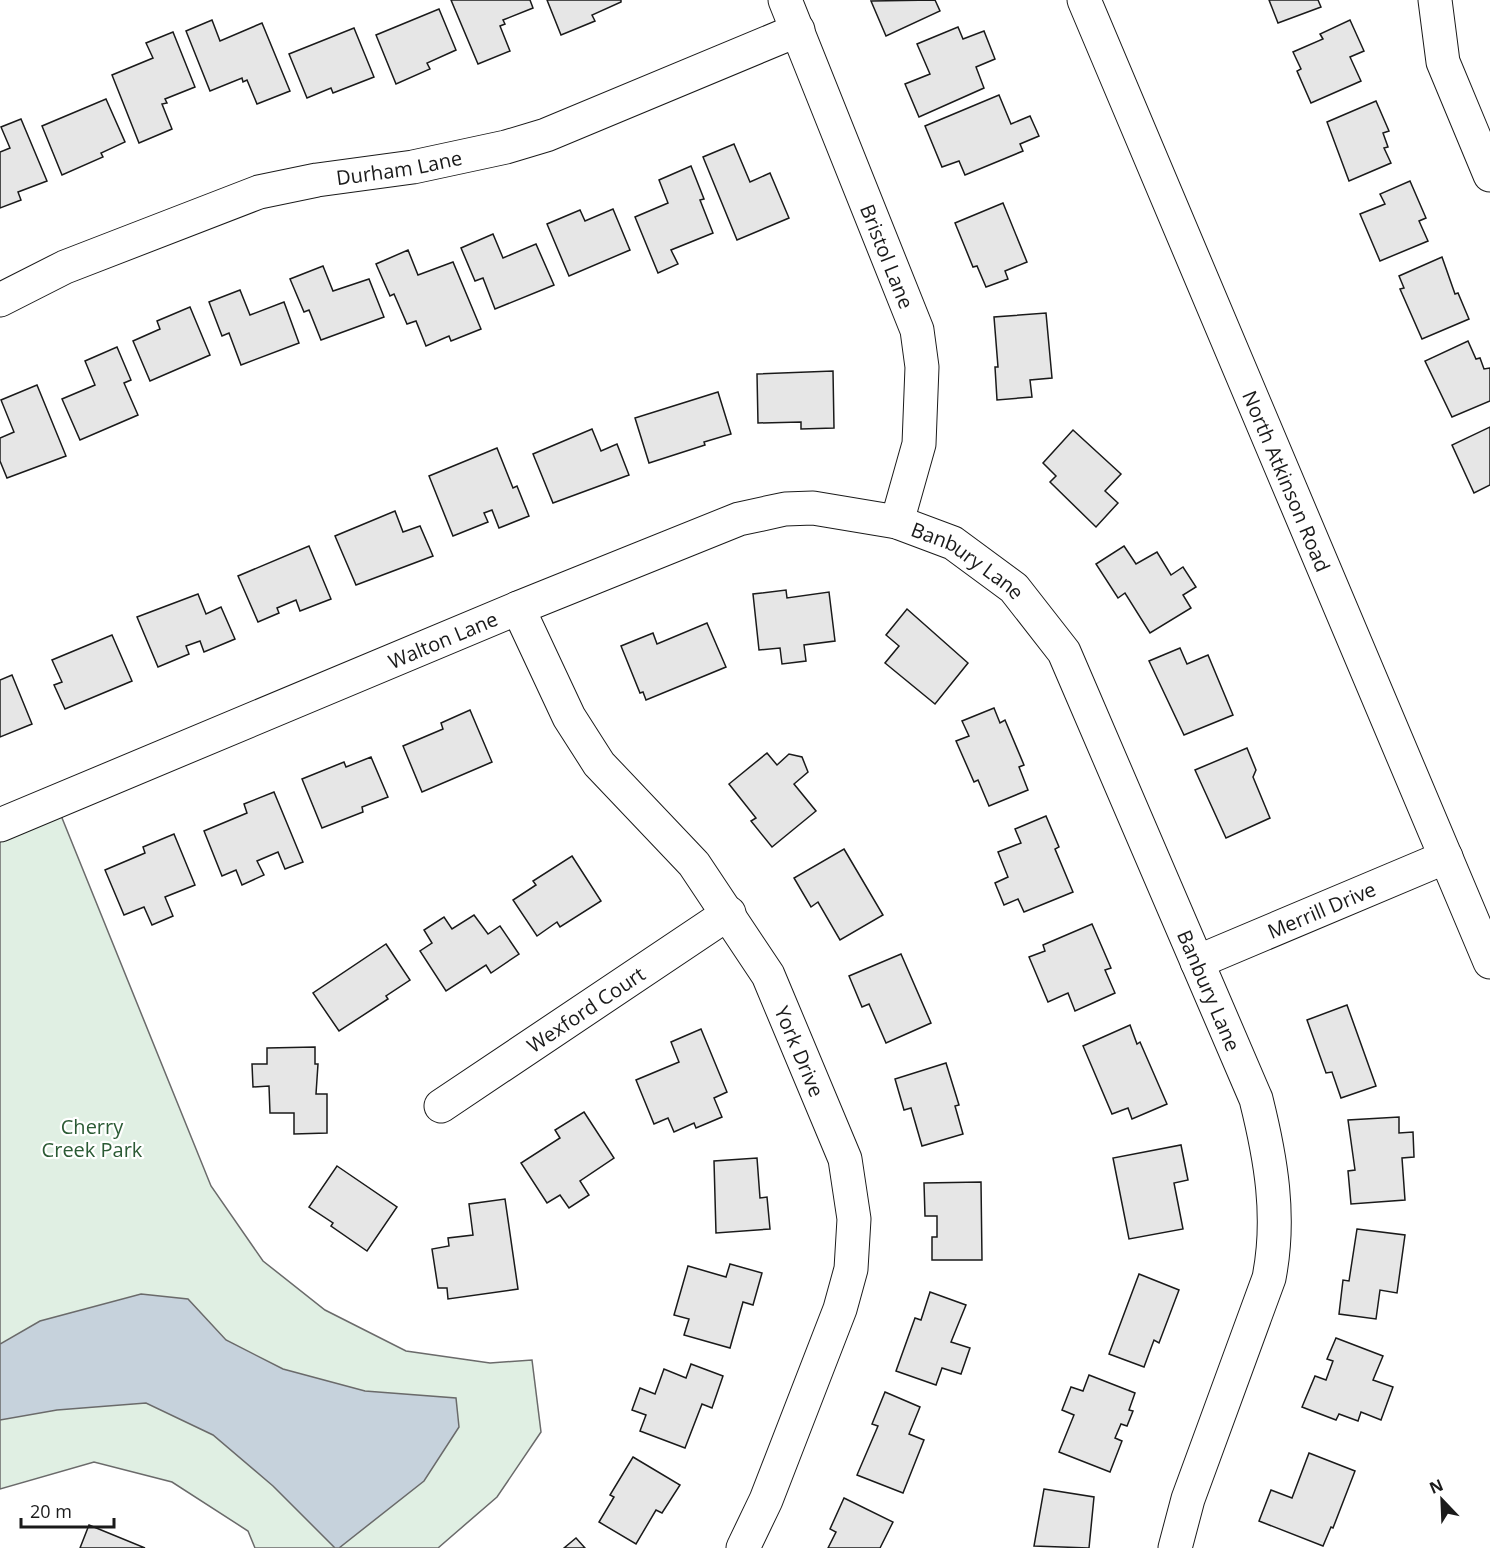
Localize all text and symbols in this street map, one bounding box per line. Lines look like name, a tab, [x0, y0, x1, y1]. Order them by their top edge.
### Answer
street label: Durham Lane	[334, 143, 464, 191]
street label: Bristol Lane	[855, 200, 921, 312]
street label: North Atkinson Road	[1237, 386, 1337, 576]
street label: Banbury Lane	[907, 515, 1031, 604]
street label: Walton Lane	[384, 605, 502, 674]
street label: Merrill Drive	[1263, 875, 1380, 944]
street label: Banbury Lane	[1171, 925, 1247, 1055]
street label: Wexford Court	[521, 960, 650, 1058]
street label: York Drive	[769, 1002, 831, 1101]
park label: Cherry Creek Park	[42, 1113, 143, 1163]
north arrow	[1412, 1470, 1472, 1530]
text: N	[1426, 1474, 1446, 1499]
scale bar	[21, 1491, 114, 1529]
text: 20 m	[30, 1499, 72, 1523]

